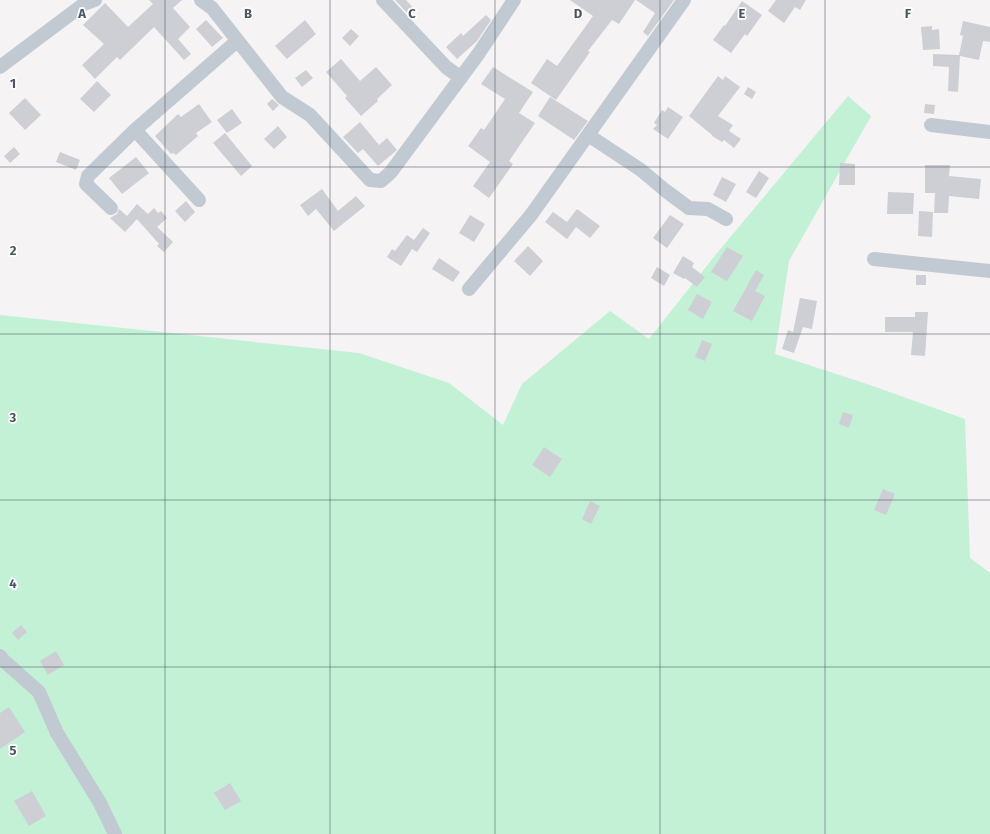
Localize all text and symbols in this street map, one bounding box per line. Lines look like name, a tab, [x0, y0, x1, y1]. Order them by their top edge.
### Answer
text: A	[77, 6, 86, 21]
text: B	[244, 6, 252, 21]
text: C	[408, 6, 416, 21]
text: D	[574, 6, 583, 21]
text: E	[739, 6, 746, 21]
text: F	[905, 6, 912, 21]
text: 1	[10, 76, 16, 91]
text: 2	[10, 243, 17, 258]
text: 3	[9, 410, 17, 425]
text: 4	[9, 576, 17, 591]
text: 5	[10, 743, 17, 758]

